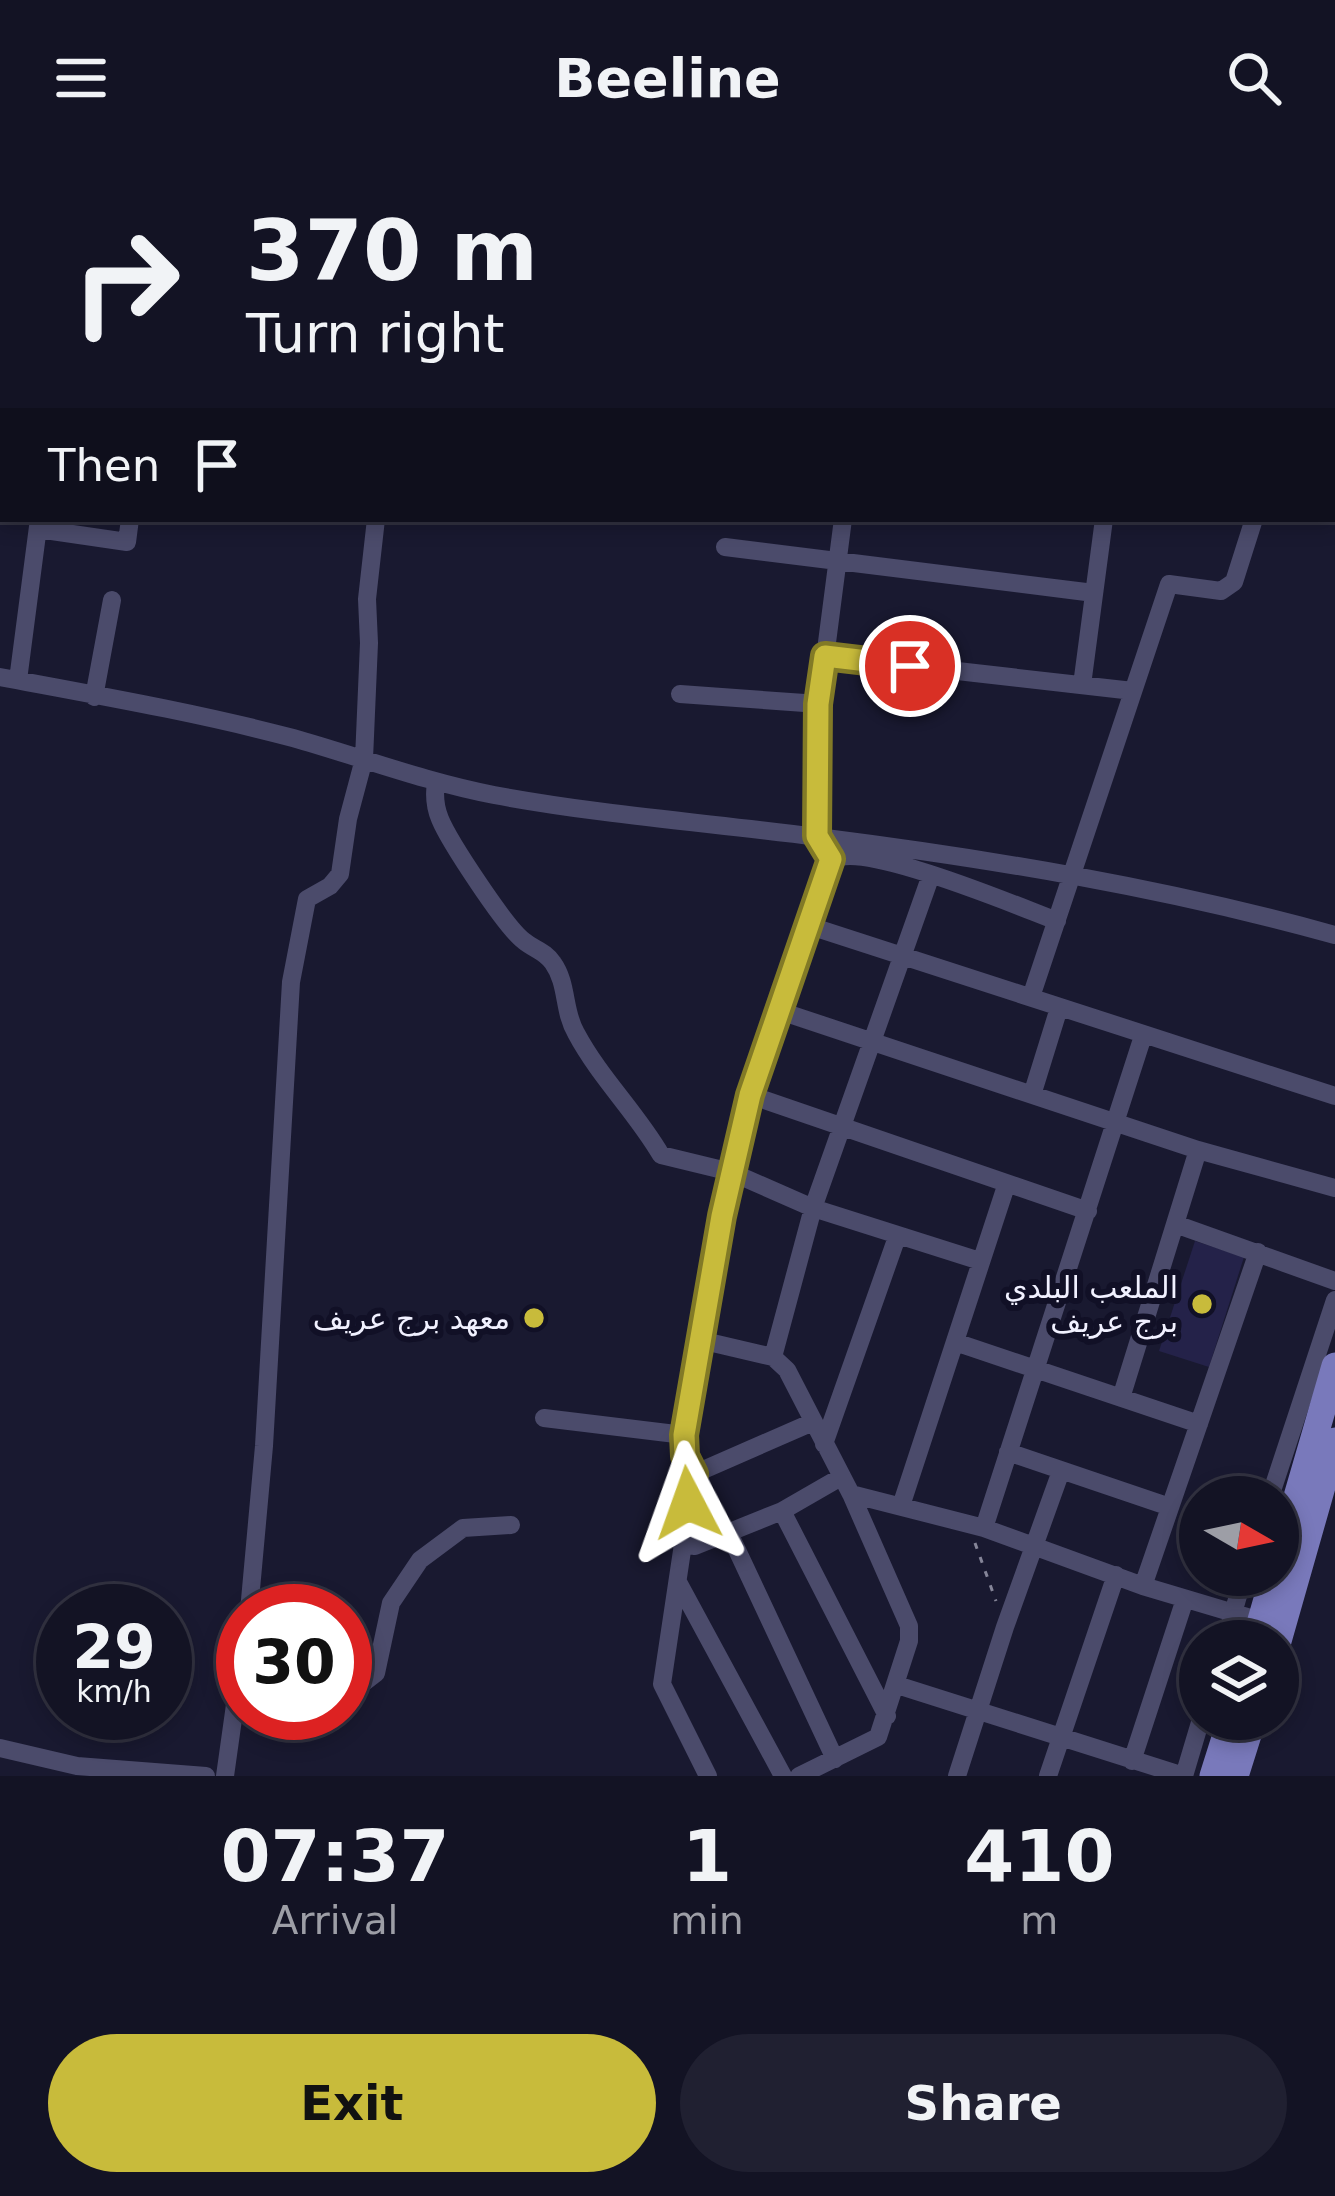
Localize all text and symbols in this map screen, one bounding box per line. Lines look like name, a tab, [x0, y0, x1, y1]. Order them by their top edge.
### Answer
icon: menu	[48, 45, 114, 111]
icon: search	[1221, 45, 1287, 111]
text: Beeline	[554, 47, 781, 110]
text: 370 m	[246, 202, 538, 300]
icon: right	[48, 204, 204, 360]
text: Turn right	[246, 302, 505, 365]
icon: arrive	[184, 432, 250, 498]
text: Then	[48, 439, 160, 492]
pin	[859, 615, 961, 717]
icon: arrive	[877, 633, 943, 699]
place label: الملعب البلدي برج عريف	[1004, 1270, 1178, 1340]
marker: الملعب البلدي برج عريف	[1189, 1291, 1215, 1317]
place label: معهد برج عريف	[313, 1301, 510, 1337]
marker: معهد برج عريف	[521, 1305, 547, 1331]
position arrow	[625, 1440, 751, 1566]
north arrow	[1179, 1476, 1299, 1596]
map controls	[1179, 1476, 1299, 1740]
speed limit sign: 30	[216, 1584, 372, 1740]
text: 29	[72, 1612, 156, 1682]
button: layers	[1179, 1620, 1299, 1740]
text: km/h	[76, 1674, 152, 1709]
text: 07:37	[220, 1814, 450, 1898]
text: 1	[682, 1814, 732, 1898]
text: 410	[964, 1814, 1114, 1898]
text: Arrival	[272, 1898, 398, 1943]
text: min	[670, 1898, 744, 1943]
text: m	[1020, 1898, 1058, 1943]
button: Exit	[48, 2034, 656, 2172]
button: Share	[680, 2034, 1287, 2172]

